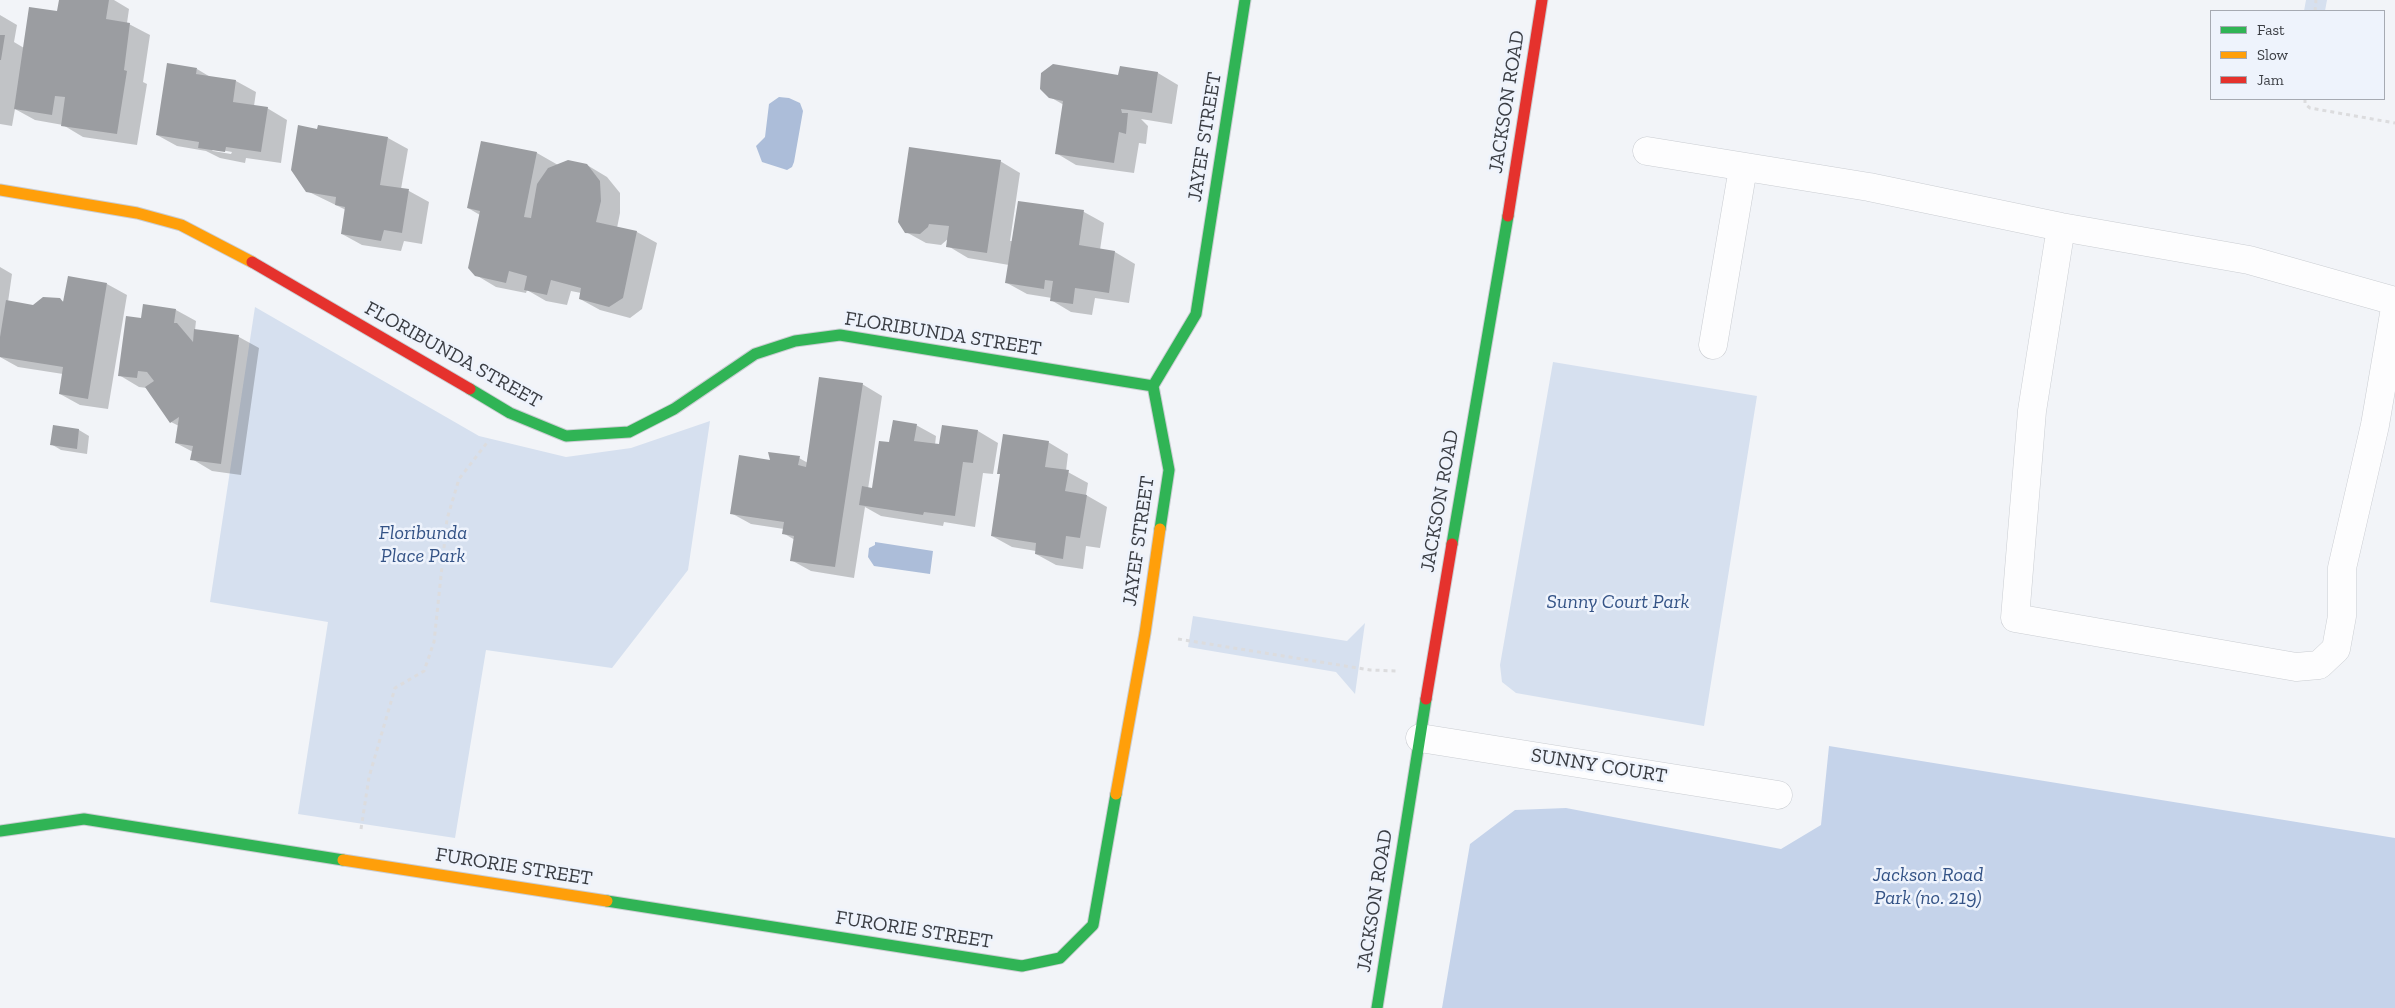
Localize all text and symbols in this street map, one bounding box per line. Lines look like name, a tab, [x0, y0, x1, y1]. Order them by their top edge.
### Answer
legend	[2210, 10, 2385, 100]
text: Fast	[2257, 21, 2285, 39]
street label: JACKSON ROAD	[1484, 29, 1530, 175]
text: Slow	[2257, 46, 2288, 64]
street label: JAYEF STREET	[1183, 70, 1227, 204]
text: Jam	[2257, 71, 2284, 89]
street label: FLORIBUNDA STREET	[360, 296, 546, 414]
street label: FLORIBUNDA STREET	[843, 307, 1043, 361]
street label: JACKSON ROAD	[1416, 428, 1464, 574]
street label: JAYEF STREET	[1118, 474, 1160, 608]
park label: Floribunda Place Park	[379, 521, 467, 568]
park label: Sunny Court Park	[1547, 590, 1689, 614]
street label: SUNNY COURT	[1529, 743, 1669, 789]
street label: JACKSON ROAD	[1352, 828, 1398, 974]
street label: FURORIE STREET	[434, 843, 594, 891]
park label: Jackson Road Park (no. 219)	[1873, 863, 1983, 910]
street label: FURORIE STREET	[834, 906, 994, 954]

